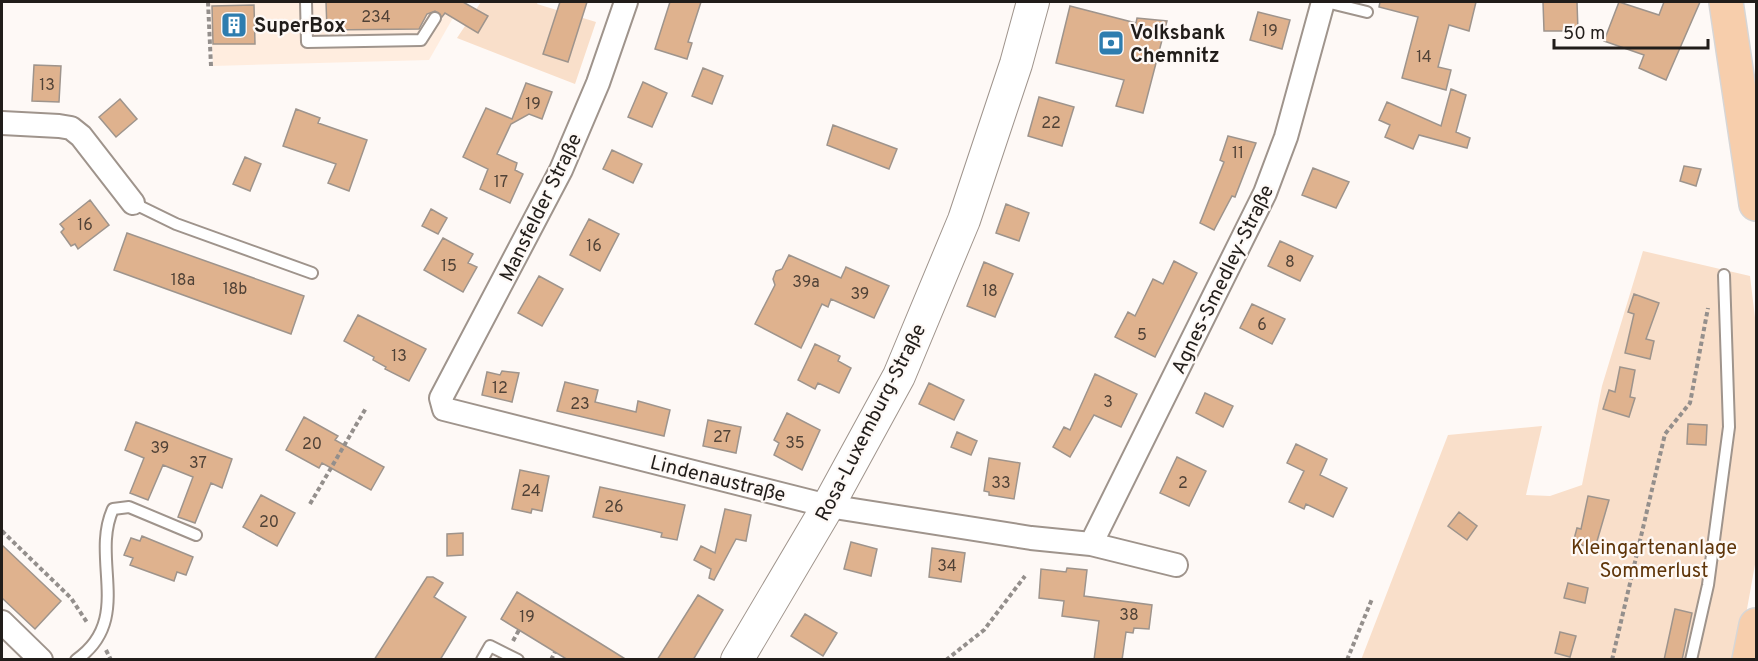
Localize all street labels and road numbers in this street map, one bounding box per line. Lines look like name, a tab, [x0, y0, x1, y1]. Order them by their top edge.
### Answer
street label: Mansfelder Straße	[495, 129, 589, 286]
street label: Agnes-Smedley-Straße	[1167, 181, 1281, 379]
street label: Rosa-Luxemburg-Straße	[811, 320, 933, 526]
street label: Lindenaustraße	[647, 451, 788, 509]

